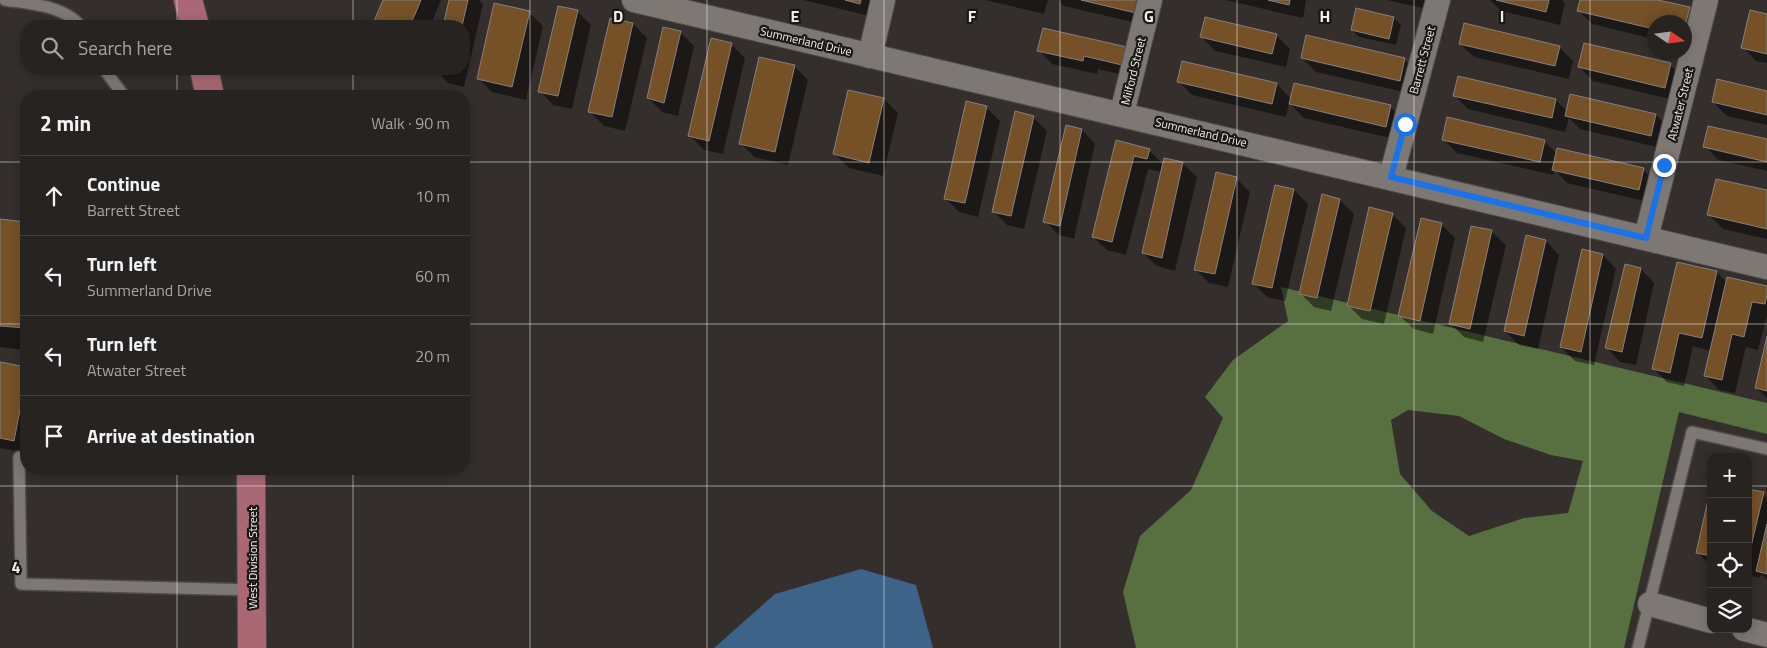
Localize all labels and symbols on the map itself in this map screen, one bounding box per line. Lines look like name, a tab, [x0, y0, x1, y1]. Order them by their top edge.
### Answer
text: D	[613, 4, 623, 28]
text: E	[791, 4, 800, 28]
text: F	[968, 4, 977, 28]
text: G	[1144, 4, 1154, 28]
text: H	[1320, 4, 1330, 28]
text: I	[1500, 4, 1504, 28]
north arrow	[1647, 15, 1692, 60]
street label: Summerland Drive	[758, 21, 854, 61]
street label: Barrett Street	[1404, 23, 1440, 96]
street label: Milford Street	[1115, 34, 1151, 107]
street label: Atwater Street	[1662, 65, 1698, 142]
street label: Summerland Drive	[1153, 112, 1249, 152]
route start	[1394, 113, 1417, 136]
route end	[1653, 154, 1676, 177]
street label: West Division Street	[243, 506, 262, 609]
text: 4	[12, 555, 21, 579]

